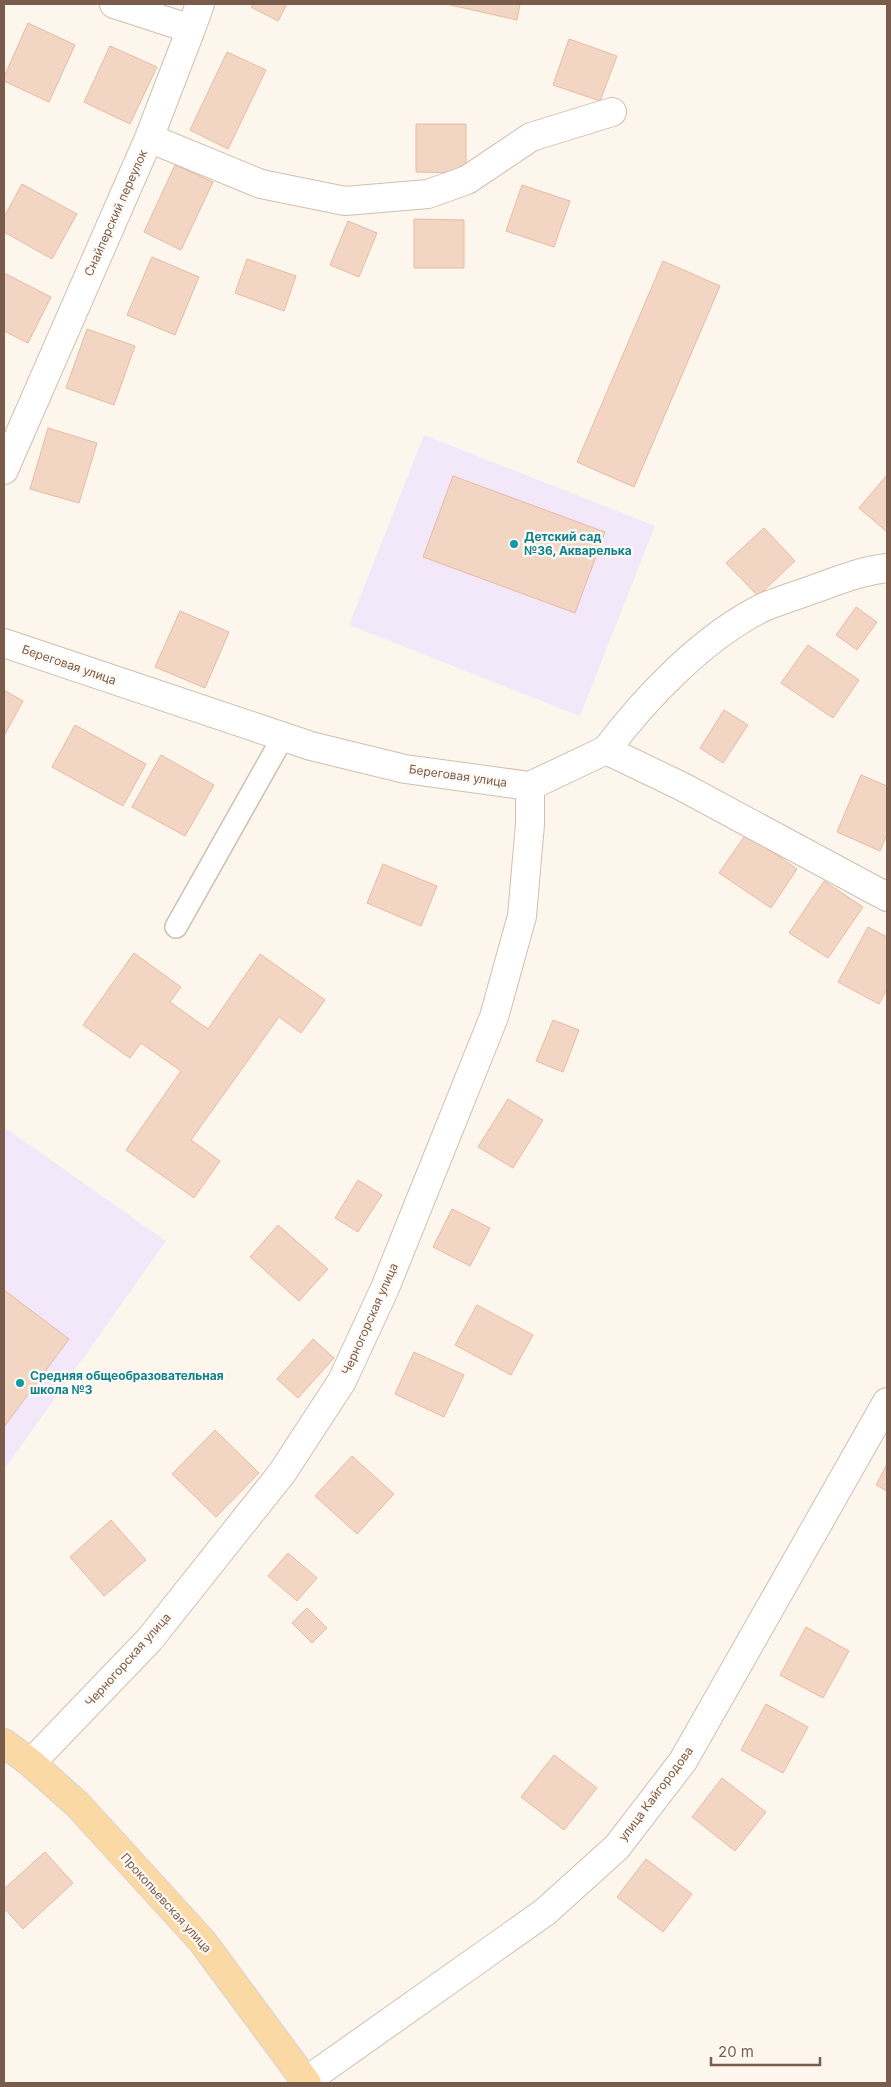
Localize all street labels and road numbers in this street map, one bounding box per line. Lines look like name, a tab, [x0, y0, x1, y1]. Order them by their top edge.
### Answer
street label: Снайперский переулок	[81, 147, 150, 278]
street label: Береговая улица	[20, 641, 118, 688]
street label: Береговая улица	[408, 761, 508, 790]
street label: Черногорская улица	[338, 1261, 401, 1377]
street label: Черногорская улица	[82, 1610, 174, 1710]
street label: улица Кайгородова	[615, 1744, 696, 1844]
street label: Прокопьевская улица	[118, 1850, 215, 1955]

